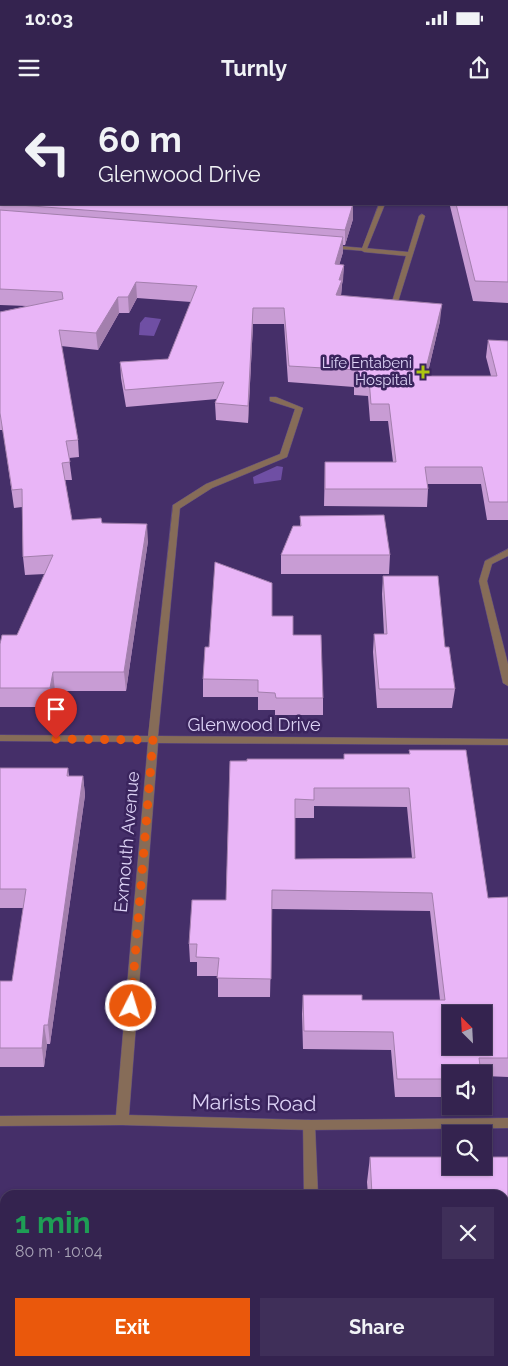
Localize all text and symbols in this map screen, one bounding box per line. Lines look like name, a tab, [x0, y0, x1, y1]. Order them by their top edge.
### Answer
text: 10:03	[25, 7, 73, 29]
icon: menu	[15, 54, 43, 82]
icon: share	[465, 54, 493, 82]
text: Turnly	[221, 55, 287, 81]
text: 60 m	[98, 119, 182, 160]
icon: left	[15, 120, 80, 185]
text: Glenwood Drive	[98, 161, 261, 187]
place label: Life Entabeni Hospital	[322, 354, 413, 389]
marker: Life Entabeni Hospital	[416, 365, 430, 379]
pin	[35, 688, 77, 739]
icon: arrive	[42, 695, 70, 723]
street label: Glenwood Drive	[187, 714, 321, 735]
street label: Exmouth Avenue	[110, 770, 143, 913]
position arrow	[104, 979, 156, 1031]
north arrow	[442, 1005, 492, 1055]
map controls	[442, 1005, 492, 1175]
button: sound	[442, 1065, 492, 1115]
street label: Marists Road	[191, 1089, 317, 1116]
button: search	[442, 1125, 492, 1175]
text: 1 min	[15, 1205, 91, 1240]
button: close	[442, 1207, 494, 1259]
text: 80 m · 10:04	[15, 1242, 102, 1261]
button: Exit	[15, 1298, 250, 1356]
button: Share	[260, 1298, 494, 1356]

